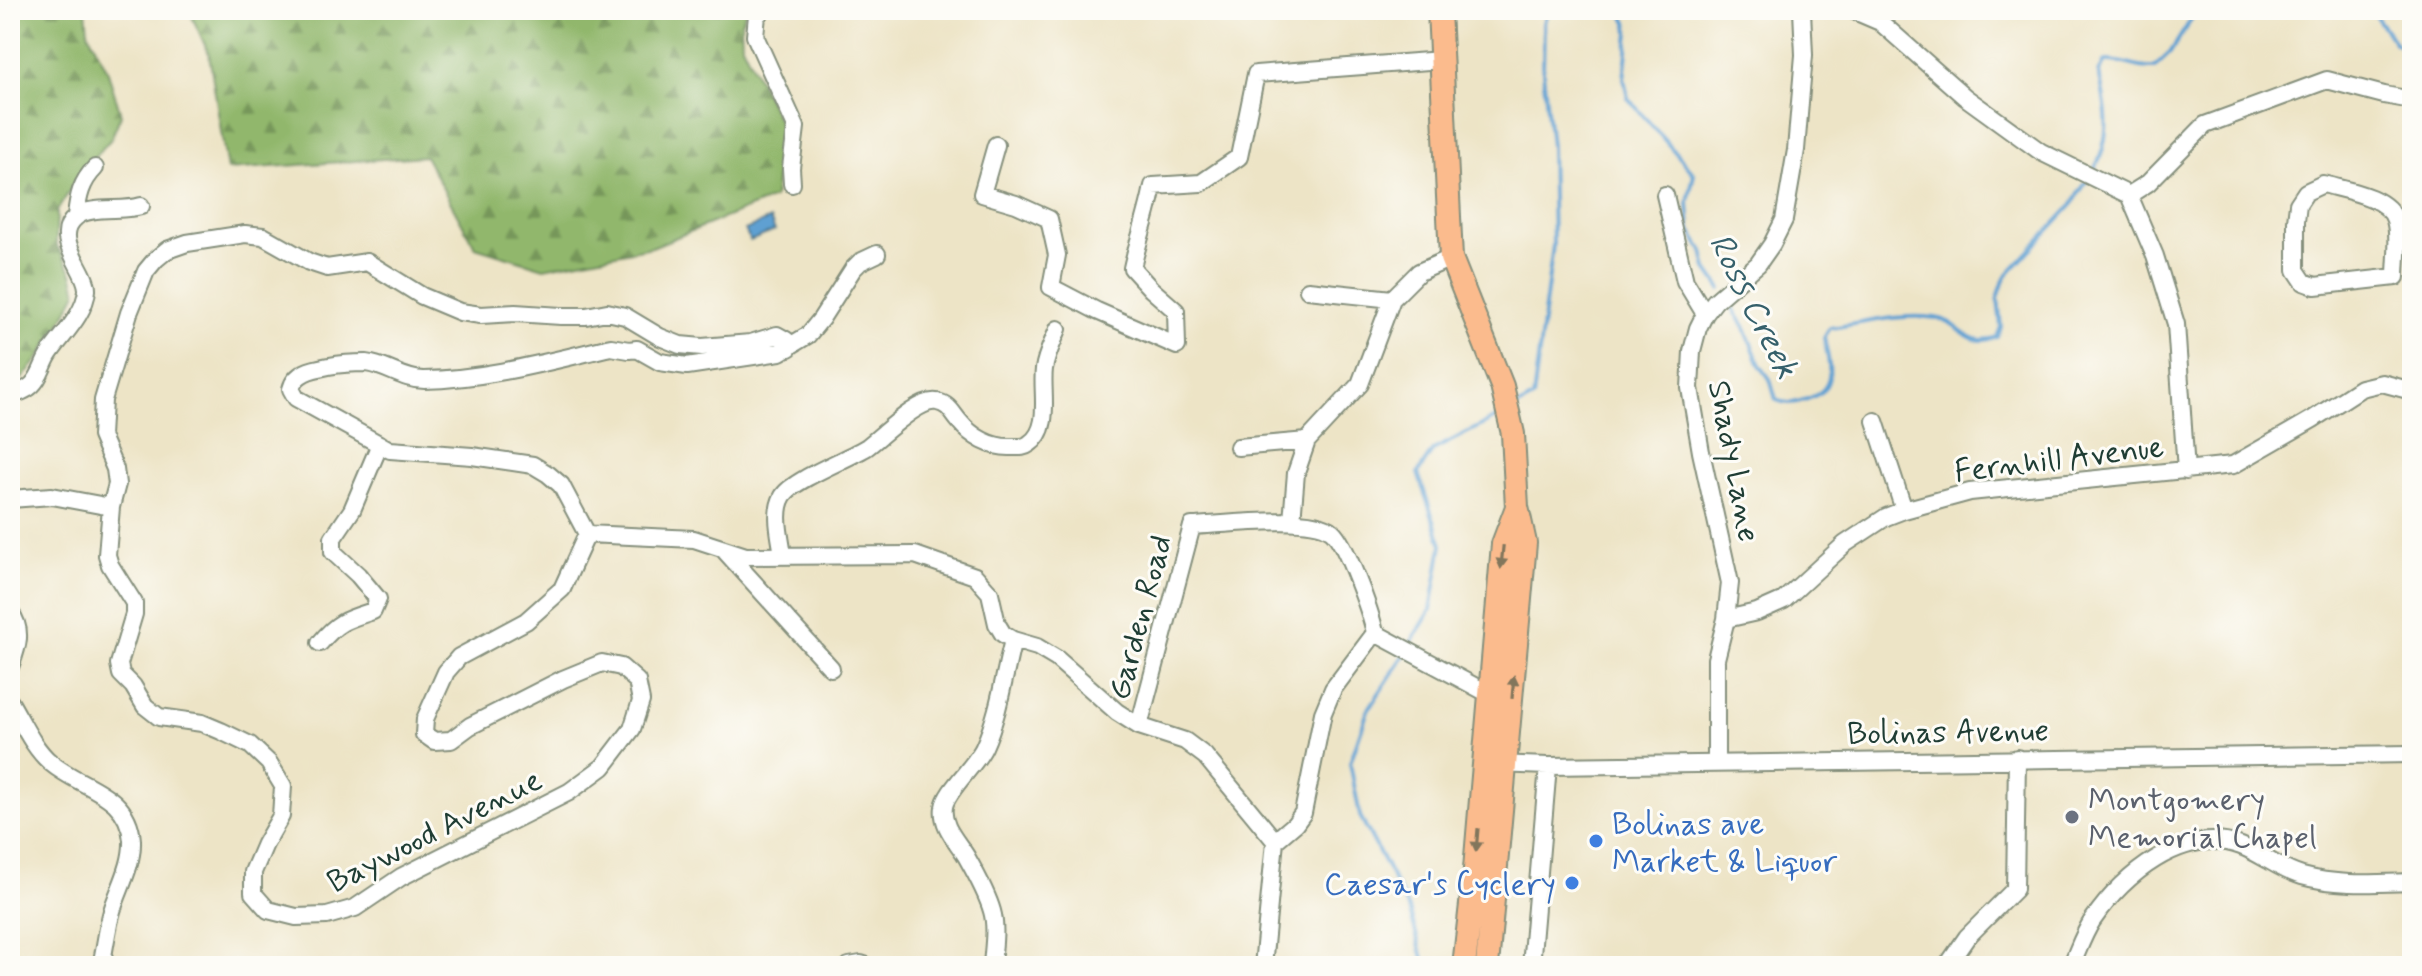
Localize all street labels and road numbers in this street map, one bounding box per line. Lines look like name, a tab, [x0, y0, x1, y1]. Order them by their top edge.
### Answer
street label: Shady Lane	[1697, 377, 1769, 546]
street label: Fernhill Avenue	[1952, 426, 2167, 494]
street label: Garden Road	[1099, 531, 1183, 705]
street label: Bolinas Avenue	[1847, 710, 2049, 756]
street label: Baywood Avenue	[320, 760, 549, 904]

